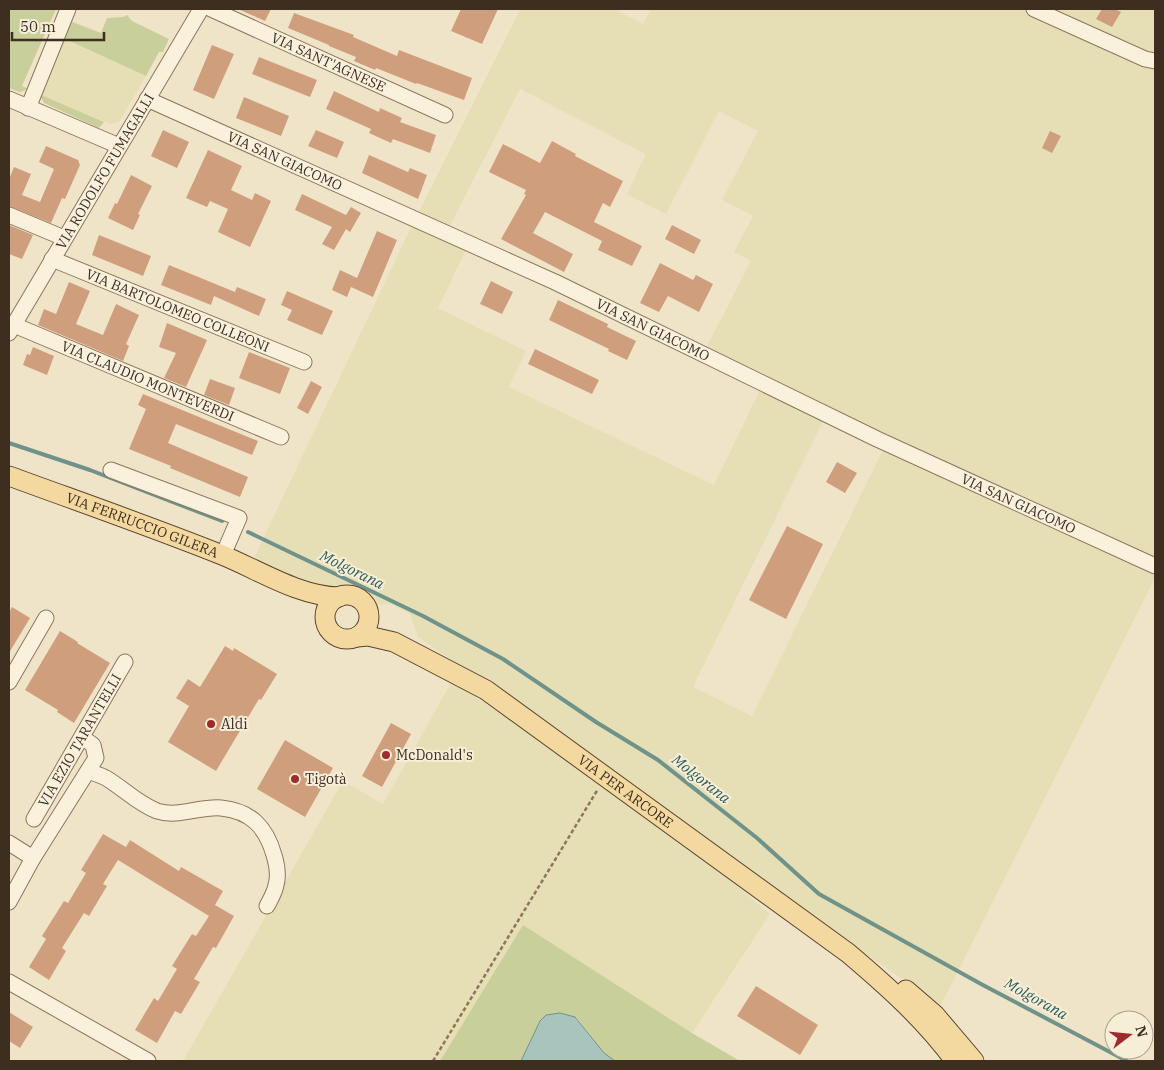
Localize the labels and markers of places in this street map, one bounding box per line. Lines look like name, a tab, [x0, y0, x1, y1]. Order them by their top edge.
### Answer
place label: Aldi	[221, 715, 248, 733]
marker: Aldi	[205, 718, 217, 730]
place label: McDonald's	[396, 746, 473, 764]
marker: McDonald's	[380, 749, 392, 761]
place label: Tigotà	[305, 770, 347, 788]
marker: Tigotà	[289, 773, 301, 785]

